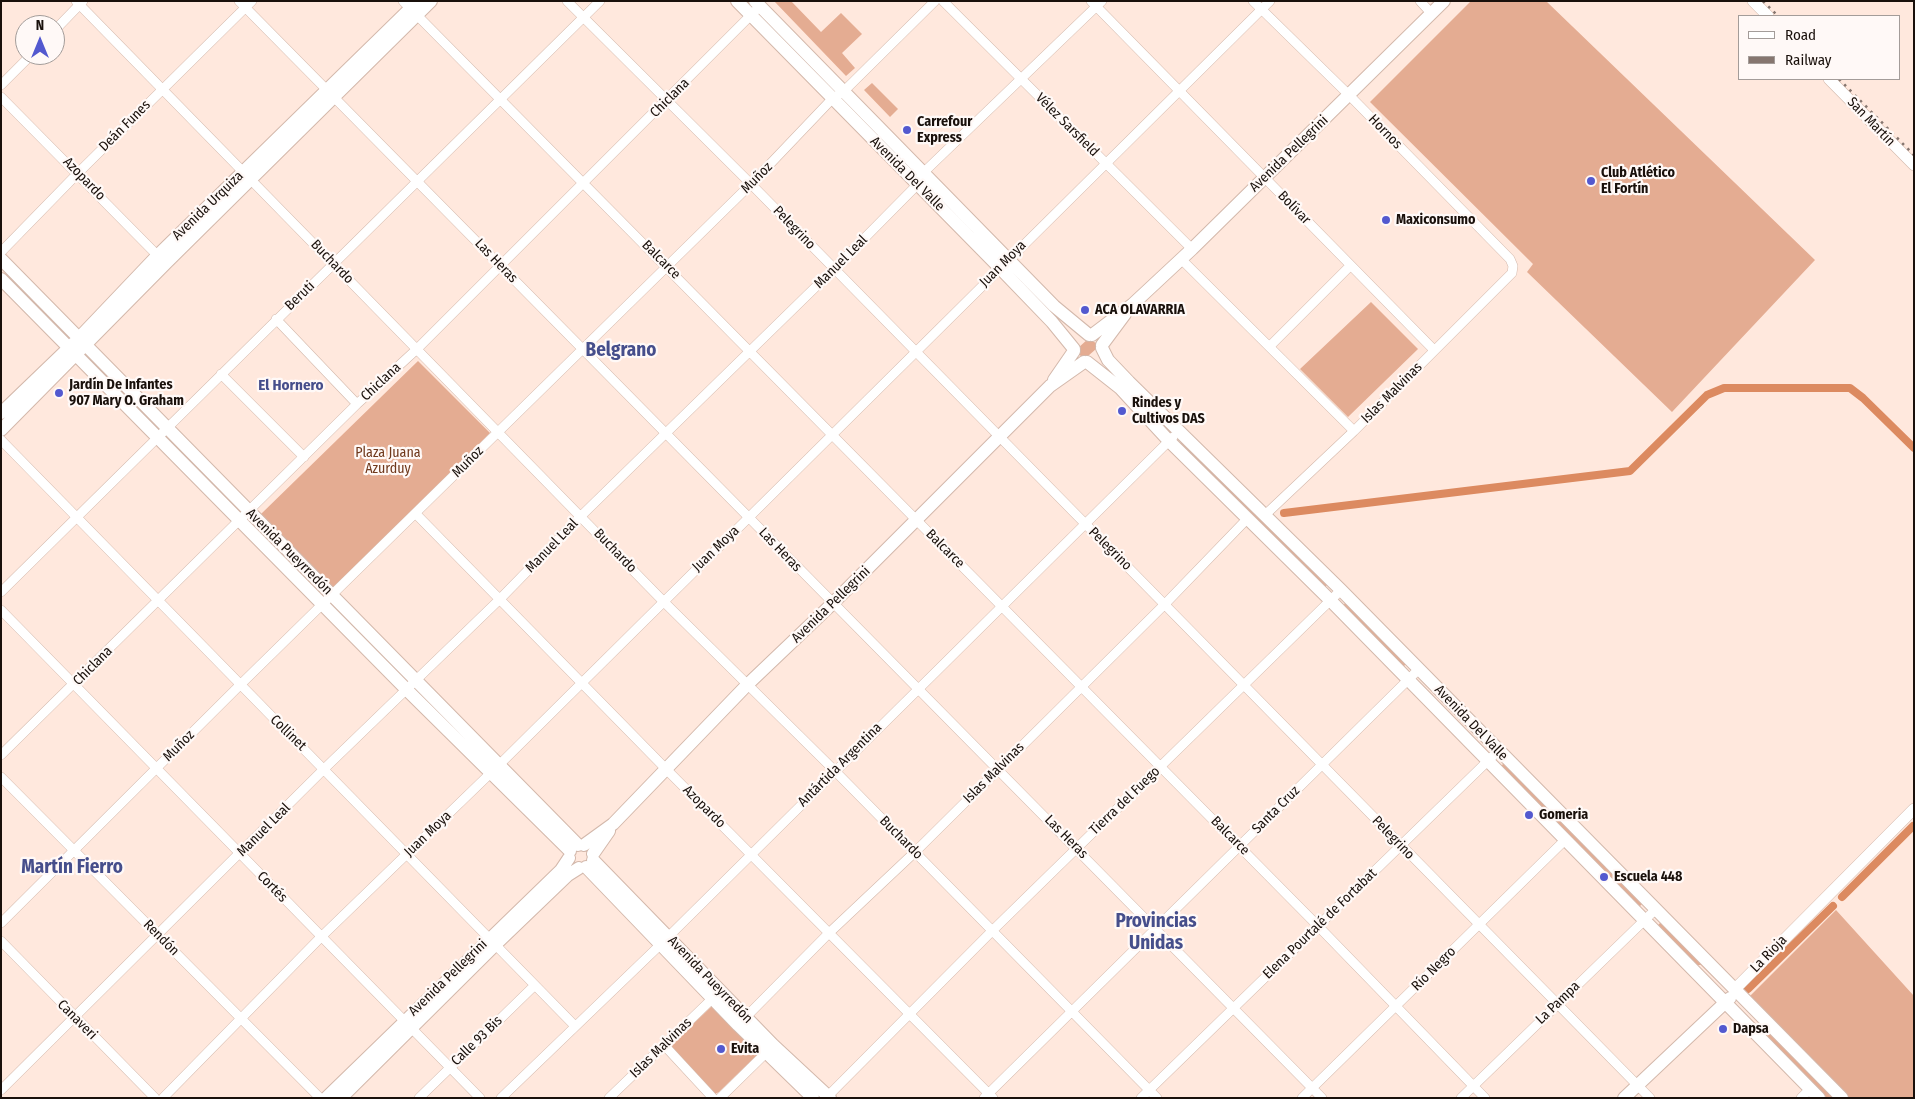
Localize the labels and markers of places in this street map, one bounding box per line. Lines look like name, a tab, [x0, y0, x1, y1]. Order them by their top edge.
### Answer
place label: Carrefour Express	[917, 114, 972, 146]
marker: Carrefour Express	[901, 124, 913, 136]
place label: Club Atlético El Fortín	[1601, 165, 1675, 198]
marker: Club Atlético El Fortín	[1585, 175, 1597, 187]
place label: Maxiconsumo	[1396, 212, 1475, 228]
marker: Maxiconsumo	[1380, 214, 1392, 226]
place label: ACA OLAVARRIA	[1095, 302, 1185, 318]
marker: ACA OLAVARRIA	[1079, 304, 1091, 316]
place label: Jardín De Infantes 907 Mary O. Graham	[69, 377, 184, 410]
marker: Jardín De Infantes 907 Mary O. Graham	[53, 387, 65, 399]
place label: Rindes y Cultivos DAS	[1132, 395, 1205, 428]
marker: Rindes y Cultivos DAS	[1116, 405, 1128, 417]
place label: Gomeria	[1539, 807, 1588, 823]
marker: Gomeria	[1523, 809, 1535, 821]
place label: Escuela 448	[1614, 869, 1682, 885]
marker: Escuela 448	[1598, 871, 1610, 883]
place label: Dapsa	[1733, 1021, 1769, 1037]
marker: Dapsa	[1717, 1023, 1729, 1035]
place label: Evita	[731, 1041, 759, 1057]
marker: Evita	[715, 1043, 727, 1055]

